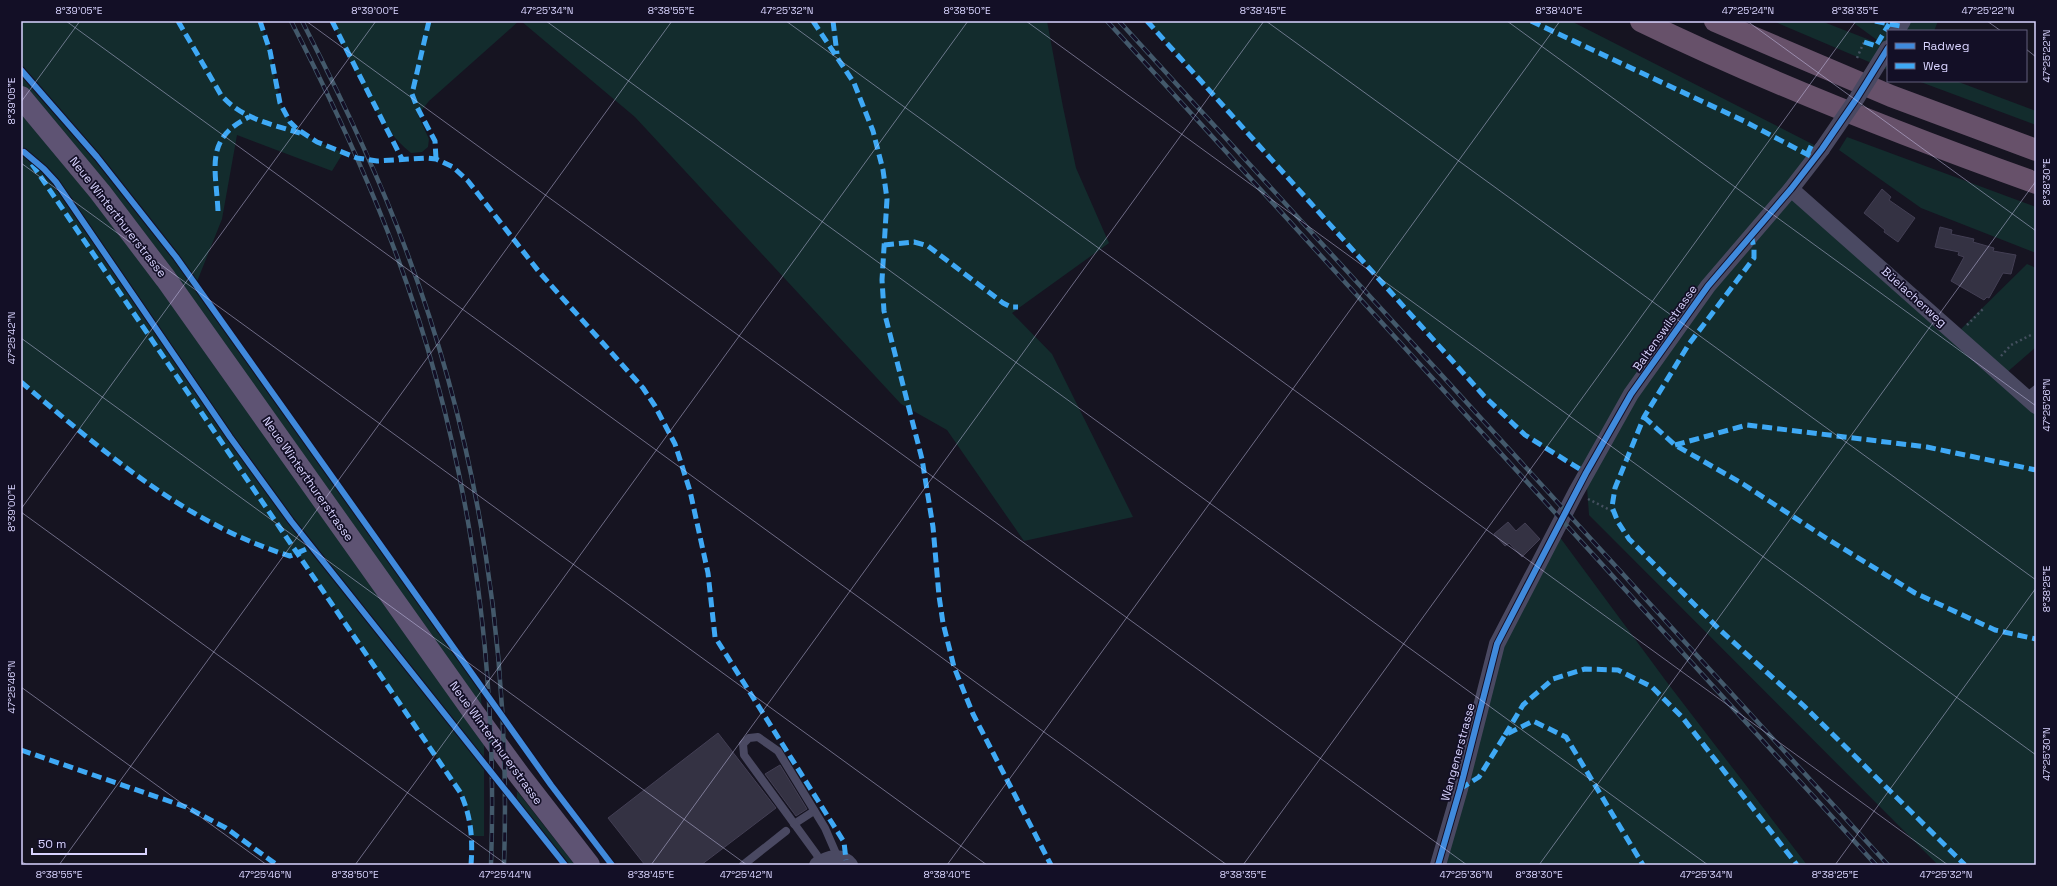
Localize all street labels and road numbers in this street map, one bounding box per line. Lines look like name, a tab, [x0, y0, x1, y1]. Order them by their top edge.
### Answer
street label: Neue Winterthurerstrasse	[66, 154, 170, 280]
street label: Büelacherweg	[1878, 263, 1950, 331]
street label: Baltenswilstrasse	[1629, 282, 1701, 374]
street label: Neue Winterthurerstrasse	[259, 414, 357, 544]
street label: Neue Winterthurerstrasse	[446, 678, 546, 808]
street label: Wangenerstrasse	[1437, 701, 1479, 803]

